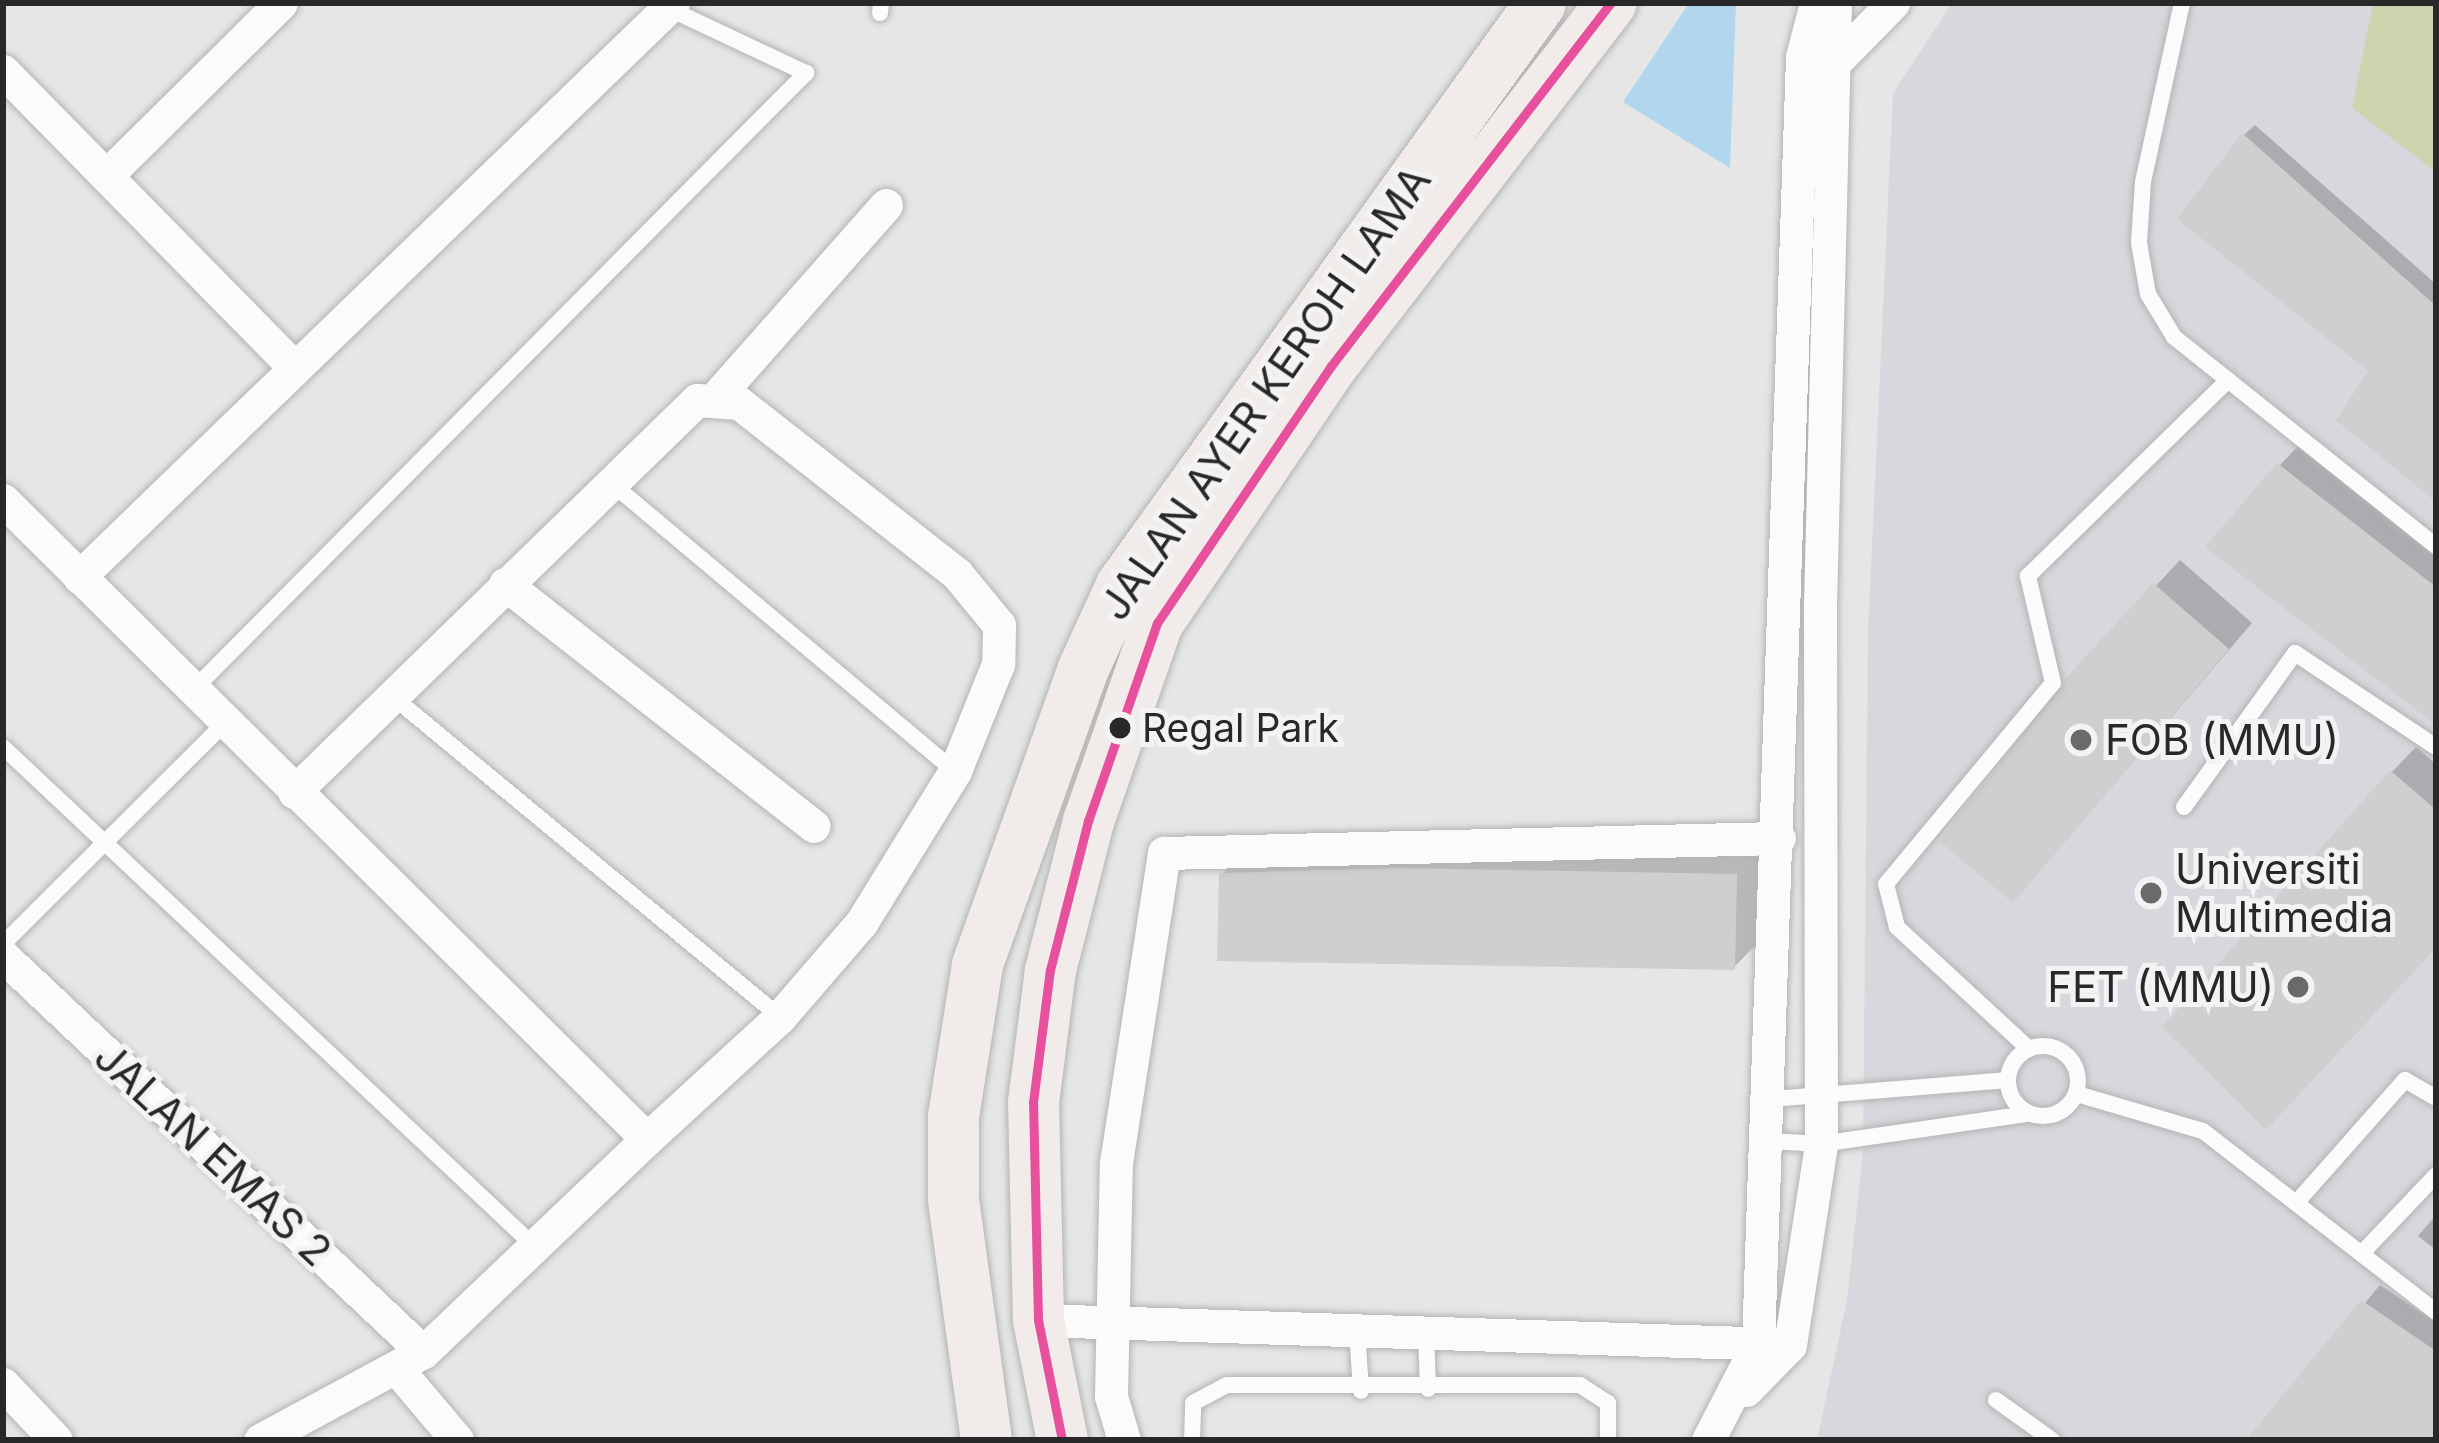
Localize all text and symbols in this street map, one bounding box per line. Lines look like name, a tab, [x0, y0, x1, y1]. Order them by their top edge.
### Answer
street label: JALAN AYER KEROH LAMA	[1089, 157, 1441, 629]
place label: Regal Park	[1142, 705, 1339, 751]
place label: FOB (MMU)	[2105, 715, 2339, 765]
marker: Regal Park	[1109, 717, 1131, 739]
marker: FOB (MMU)	[2068, 727, 2094, 753]
place label: Universiti Multimedia	[2175, 844, 2393, 942]
marker: Universiti Multimedia	[2138, 880, 2164, 906]
place label: FET (MMU)	[2047, 962, 2274, 1012]
marker: FET (MMU)	[2285, 974, 2311, 1000]
street label: JALAN EMAS 2	[84, 1032, 342, 1276]

